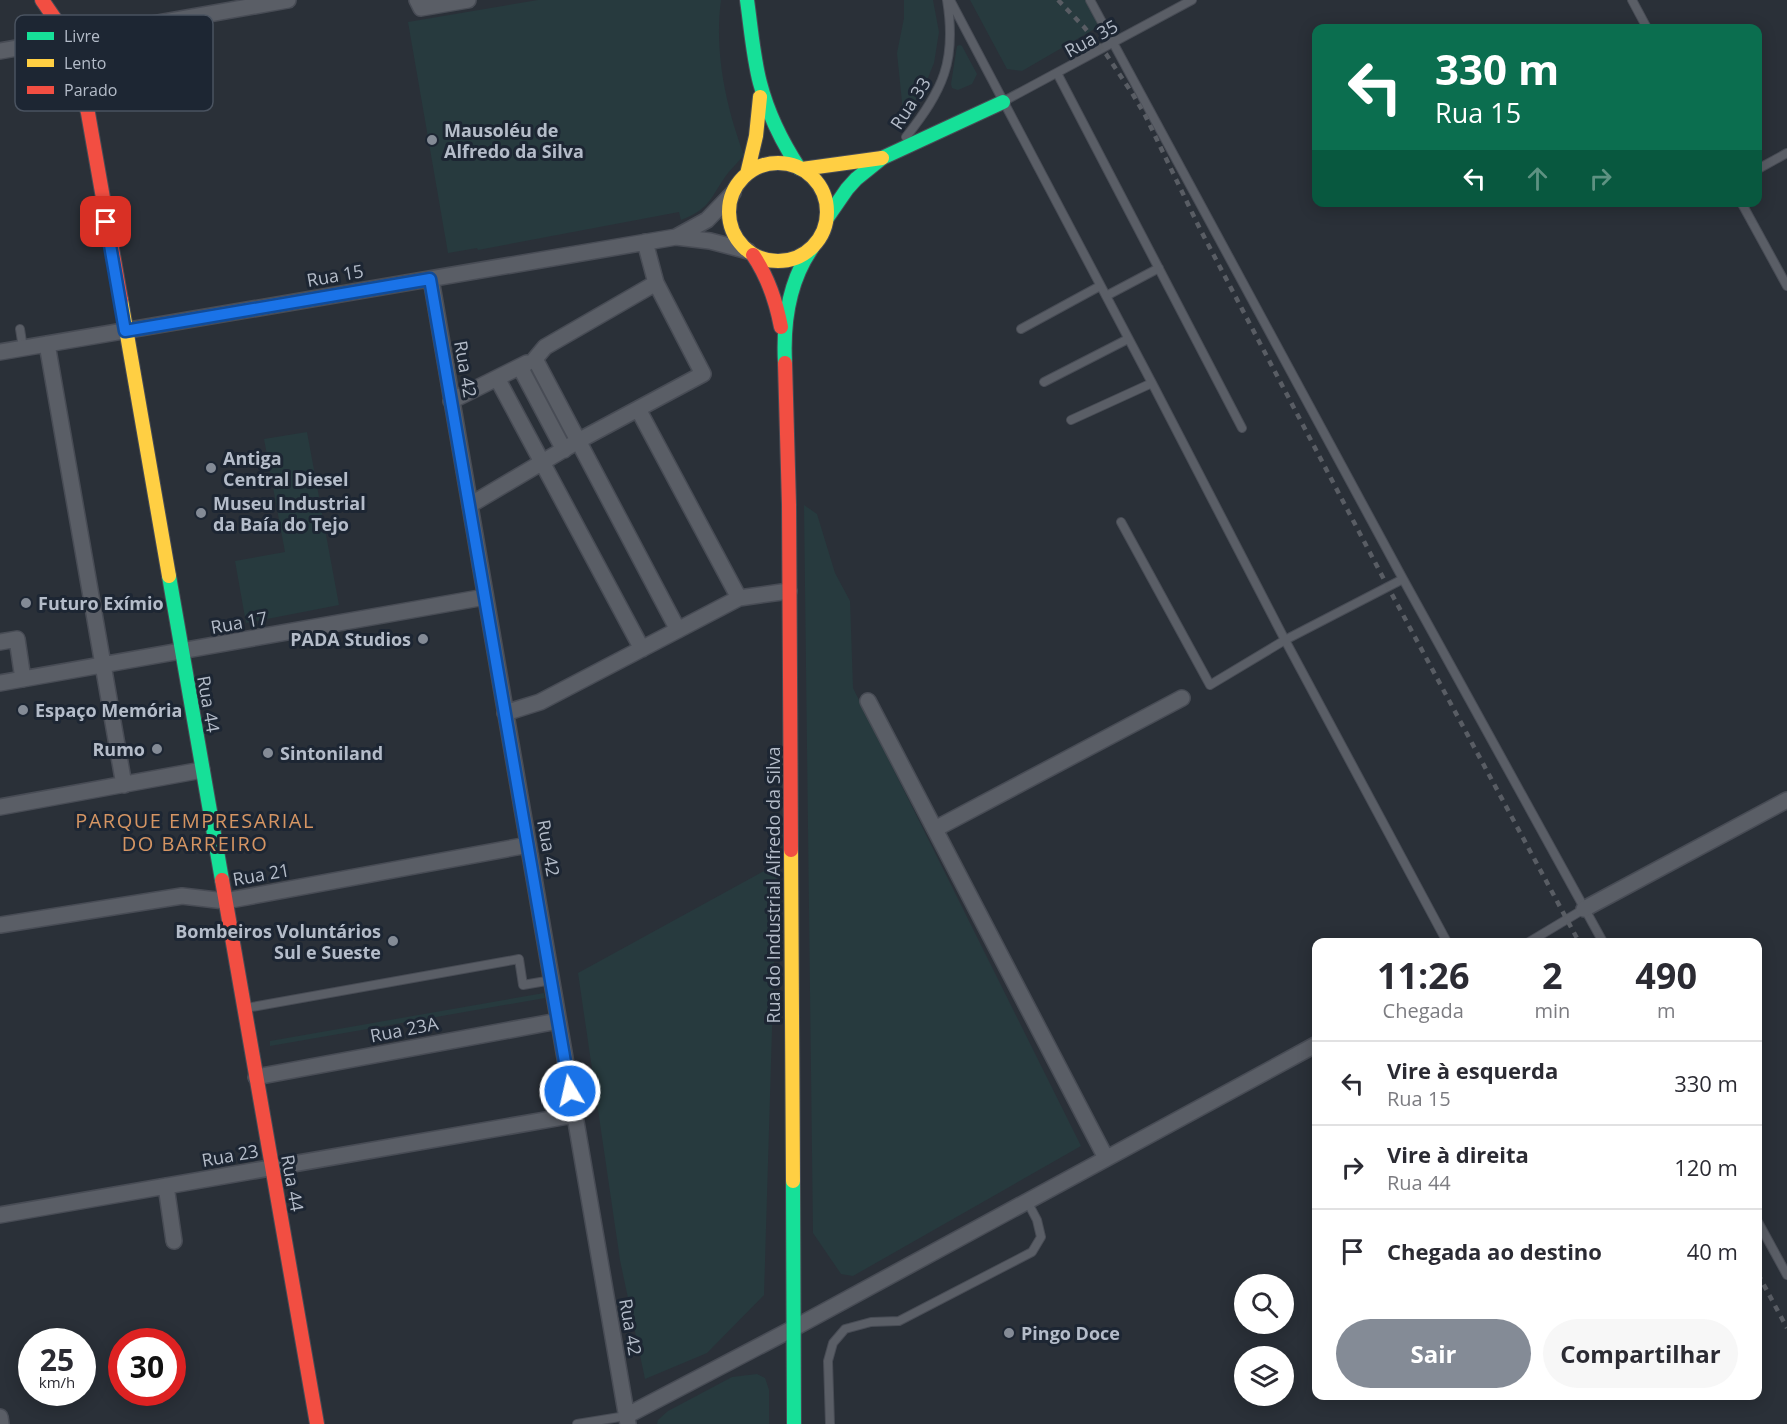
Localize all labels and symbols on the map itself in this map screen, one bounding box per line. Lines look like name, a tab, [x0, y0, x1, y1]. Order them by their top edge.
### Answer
street label: Rua 35	[1060, 14, 1122, 62]
legend	[15, 15, 213, 111]
text: Livre	[64, 25, 100, 47]
text: Lento	[64, 52, 106, 74]
street label: Rua 33	[884, 72, 936, 134]
text: Parado	[64, 79, 117, 101]
place label: Mausoléu de Alfredo da Silva	[444, 118, 584, 163]
marker: Mausoléu de Alfredo da Silva	[425, 133, 439, 147]
pin	[80, 196, 131, 247]
street label: Rua 15	[305, 258, 365, 292]
street label: Rua 42	[449, 339, 483, 399]
place label: Antiga Central Diesel	[223, 446, 349, 491]
marker: Antiga Central Diesel	[204, 461, 218, 475]
place label: Museu Industrial da Baía do Tejo	[213, 491, 366, 536]
marker: Museu Industrial da Baía do Tejo	[194, 506, 208, 520]
place label: Futuro Exímio	[38, 591, 164, 615]
marker: Futuro Exímio	[19, 596, 33, 610]
street label: Rua 17	[209, 605, 269, 639]
place label: PADA Studios	[290, 627, 411, 651]
marker: PADA Studios	[416, 632, 430, 646]
street label: Rua 44	[192, 674, 226, 734]
place label: Espaço Memória	[35, 698, 182, 722]
marker: Espaço Memória	[16, 703, 30, 717]
place label: Rumo	[92, 737, 145, 761]
place label: Sintoniland	[280, 741, 383, 765]
marker: Rumo	[150, 742, 164, 756]
marker: Sintoniland	[261, 746, 275, 760]
street label: Rua do Industrial Alfredo da Silva	[761, 746, 785, 1024]
district label: PARQUE EMPRESARIAL DO BARREIRO	[75, 807, 315, 857]
street label: Rua 42	[532, 818, 566, 878]
street label: Rua 21	[231, 857, 291, 891]
place label: Bombeiros Voluntários Sul e Sueste	[175, 919, 381, 964]
marker: Bombeiros Voluntários Sul e Sueste	[386, 934, 400, 948]
street label: Rua 23A	[368, 1011, 441, 1047]
position arrow	[538, 1059, 602, 1123]
street label: Rua 23	[200, 1138, 260, 1172]
street label: Rua 44	[276, 1153, 310, 1213]
street label: Rua 42	[614, 1297, 648, 1357]
place label: Pingo Doce	[1021, 1321, 1120, 1345]
marker: Pingo Doce	[1002, 1326, 1016, 1340]
speed limit sign: 30	[108, 1328, 186, 1406]

